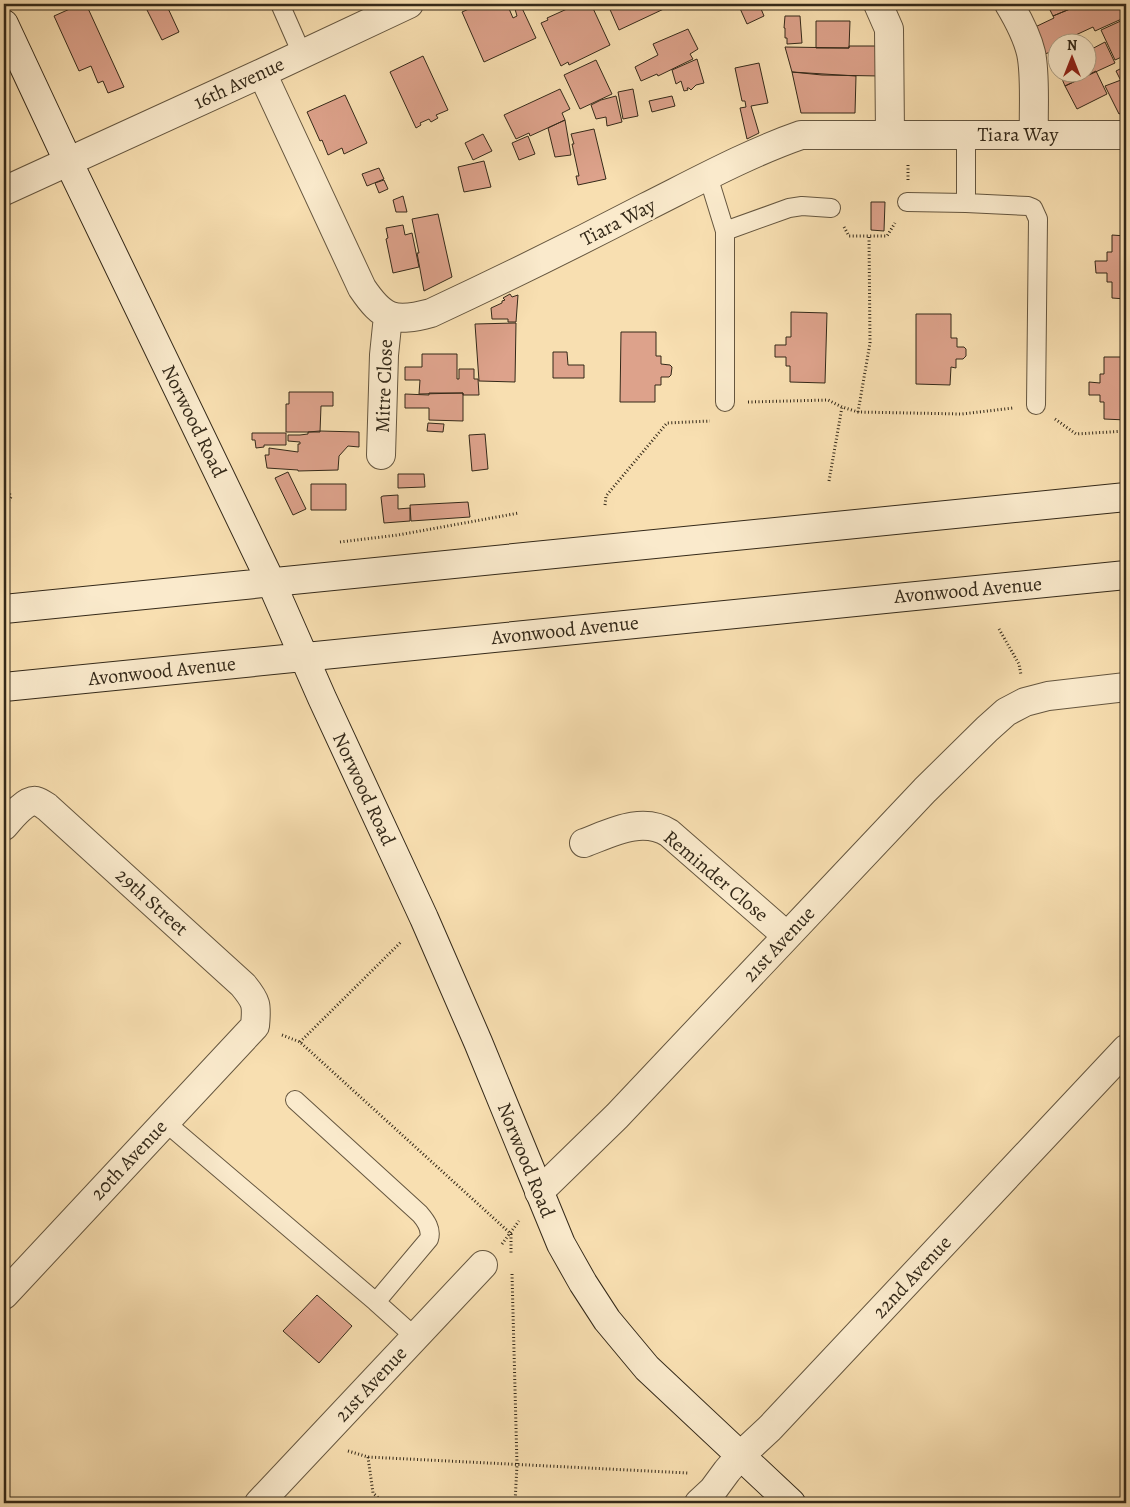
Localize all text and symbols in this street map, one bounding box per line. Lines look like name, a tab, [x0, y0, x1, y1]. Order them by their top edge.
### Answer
north arrow	[1048, 32, 1098, 82]
text: N	[1067, 36, 1077, 55]
street label: 16th Avenue	[189, 50, 289, 116]
street label: Tiara Way	[978, 121, 1060, 148]
street label: Tiara Way	[576, 191, 661, 252]
street label: Mitre Close	[369, 339, 399, 433]
street label: Norwood Road	[155, 360, 233, 482]
street label: Avonwood Avenue	[892, 570, 1043, 610]
street label: Avonwood Avenue	[489, 609, 640, 651]
street label: Avonwood Avenue	[86, 650, 237, 692]
street label: Norwood Road	[326, 728, 402, 850]
street label: Reminder Close	[658, 824, 774, 928]
street label: 29th Street	[110, 862, 194, 942]
street label: 21st Avenue	[737, 900, 821, 988]
street label: Norwood Road	[491, 1098, 561, 1222]
street label: 20th Avenue	[85, 1114, 173, 1206]
street label: 22nd Avenue	[867, 1230, 957, 1324]
street label: 21st Avenue	[329, 1340, 413, 1428]

